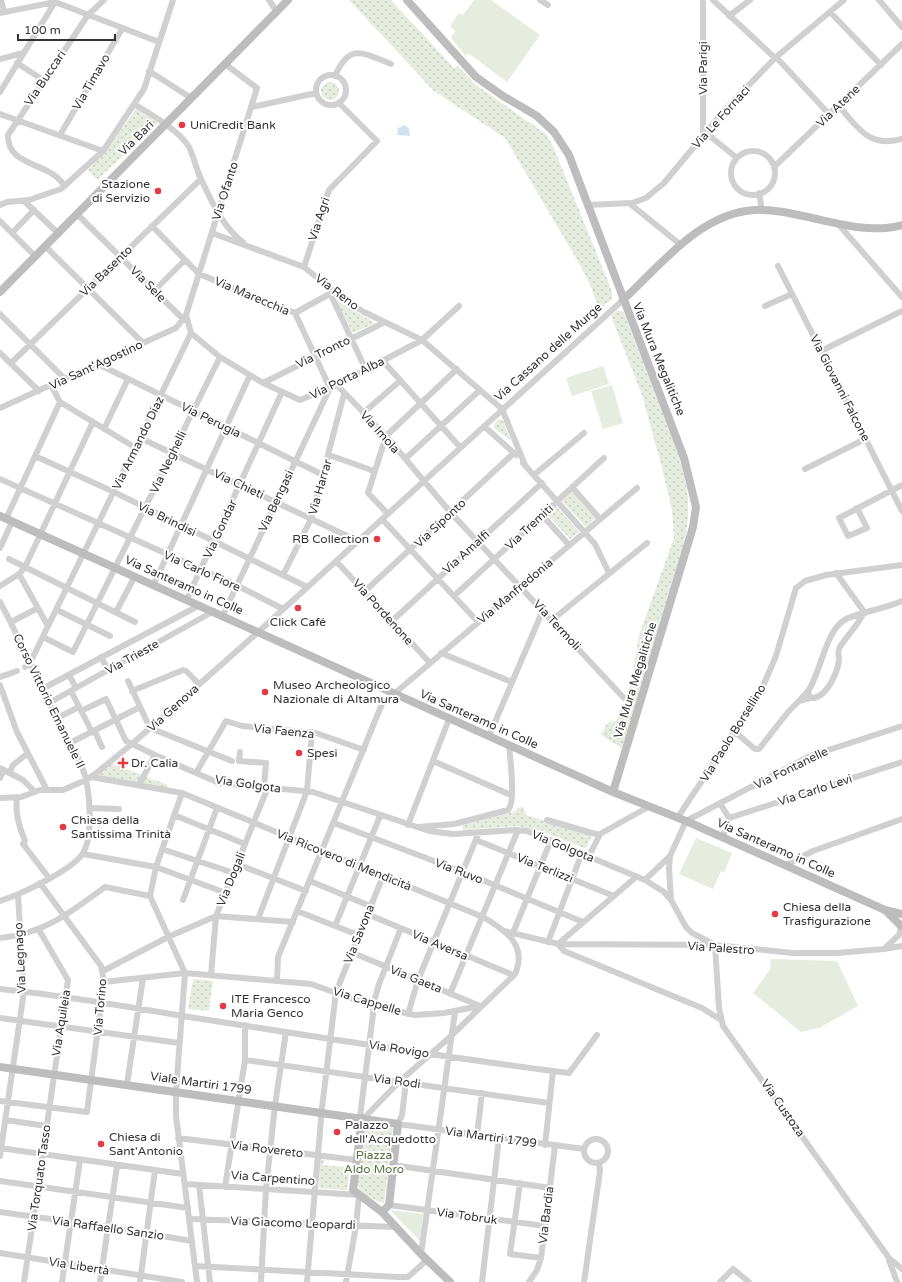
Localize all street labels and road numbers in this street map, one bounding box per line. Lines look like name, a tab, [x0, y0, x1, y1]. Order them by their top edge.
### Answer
street label: Via Parigi	[696, 41, 710, 95]
street label: Via Buccari	[21, 48, 69, 108]
street label: Via Timavo	[69, 51, 113, 113]
street label: Via Atene	[813, 82, 863, 130]
street label: Via Le Fornaci	[689, 83, 753, 151]
street label: Via Bari	[116, 118, 156, 158]
street label: Via Ofanto	[209, 160, 241, 222]
street label: Via Agri	[305, 195, 333, 243]
street label: Via Basento	[77, 242, 135, 300]
street label: Via Sele	[127, 263, 169, 305]
street label: Via Reno	[312, 271, 362, 313]
street label: Via Marecchia	[212, 274, 292, 318]
street label: Via Cassano delle Murge	[491, 300, 605, 404]
street label: Via Mura Megalitiche	[630, 300, 688, 418]
street label: Via Giovanni Falcone	[807, 332, 873, 444]
street label: Via Tronto	[294, 333, 352, 371]
street label: Via Sant'Agostino	[47, 337, 145, 393]
street label: Via Porta Alba	[307, 354, 387, 402]
street label: Via Armando Diaz	[109, 394, 167, 492]
street label: Via Perugia	[179, 399, 243, 441]
street label: Via Imola	[357, 408, 403, 456]
street label: Via Neghelli	[147, 428, 189, 496]
street label: Via Harrar	[305, 457, 335, 517]
street label: Via Chieti	[212, 466, 266, 502]
street label: Via Bengasi	[256, 468, 296, 534]
street label: Via Siponto	[411, 496, 469, 550]
street label: Via Gondar	[200, 497, 240, 561]
street label: Via Brindisi	[135, 499, 199, 539]
street label: Via Tremiti	[502, 501, 556, 553]
street label: Via Amalfi	[440, 527, 492, 577]
street label: Via Carlo Fiore	[161, 548, 243, 594]
street label: Via Santeramo in Colle	[123, 553, 246, 618]
street label: Via Manfredonia	[474, 555, 556, 627]
street label: Via Pordenone	[350, 576, 416, 648]
street label: Via Termoli	[530, 597, 584, 653]
street label: Via Mura Megalitiche	[611, 620, 659, 740]
street label: Corso Vittorio Emanuele II	[10, 631, 88, 771]
street label: Via Trieste	[103, 636, 161, 677]
street label: Via Genova	[144, 681, 202, 735]
street label: Via Paolo Borsellino	[697, 682, 769, 784]
street label: Via Santeramo in Colle	[418, 687, 541, 752]
street label: Via Faenza	[253, 721, 315, 741]
street label: Via Fontanelle	[752, 744, 830, 792]
street label: Via Carlo Levi	[776, 771, 854, 809]
street label: Via Golgota	[214, 772, 282, 796]
street label: Via Santeramo in Colle	[715, 816, 838, 881]
street label: Via Ricovero di Mendicità	[274, 826, 414, 894]
street label: Via Golgota	[530, 827, 596, 865]
street label: Via Dogali	[214, 850, 248, 908]
street label: Via Terlizzi	[515, 850, 575, 886]
street label: Via Ruvo	[433, 855, 485, 887]
street label: Via Savona	[341, 902, 377, 966]
street label: Via Legnago	[11, 922, 29, 994]
street label: Via Aversa	[410, 927, 470, 963]
street label: Via Palestro	[687, 939, 755, 957]
street label: Via Gaeta	[388, 962, 444, 996]
street label: Via Torino	[91, 978, 109, 1036]
street label: Via Cappelle	[331, 984, 403, 1018]
street label: Via Aquileia	[49, 989, 73, 1057]
street label: Via Rovigo	[368, 1037, 430, 1061]
street label: Viale Martiri 1799	[149, 1069, 253, 1097]
street label: Via Rodi	[373, 1071, 421, 1091]
street label: Via Custoza	[758, 1077, 808, 1139]
street label: Via Torquato Tasso	[25, 1124, 53, 1232]
street label: Via Martiri 1799	[444, 1124, 538, 1150]
street label: Via Rovereto	[230, 1138, 304, 1160]
street label: Via Carpentino	[230, 1168, 316, 1188]
street label: Via Bardia	[536, 1185, 556, 1245]
street label: Via Tobruk	[436, 1205, 499, 1227]
street label: Via Raffaello Sanzio	[51, 1213, 165, 1243]
street label: Via Giacomo Leopardi	[230, 1214, 356, 1232]
street label: Via Libertà	[48, 1254, 110, 1278]

